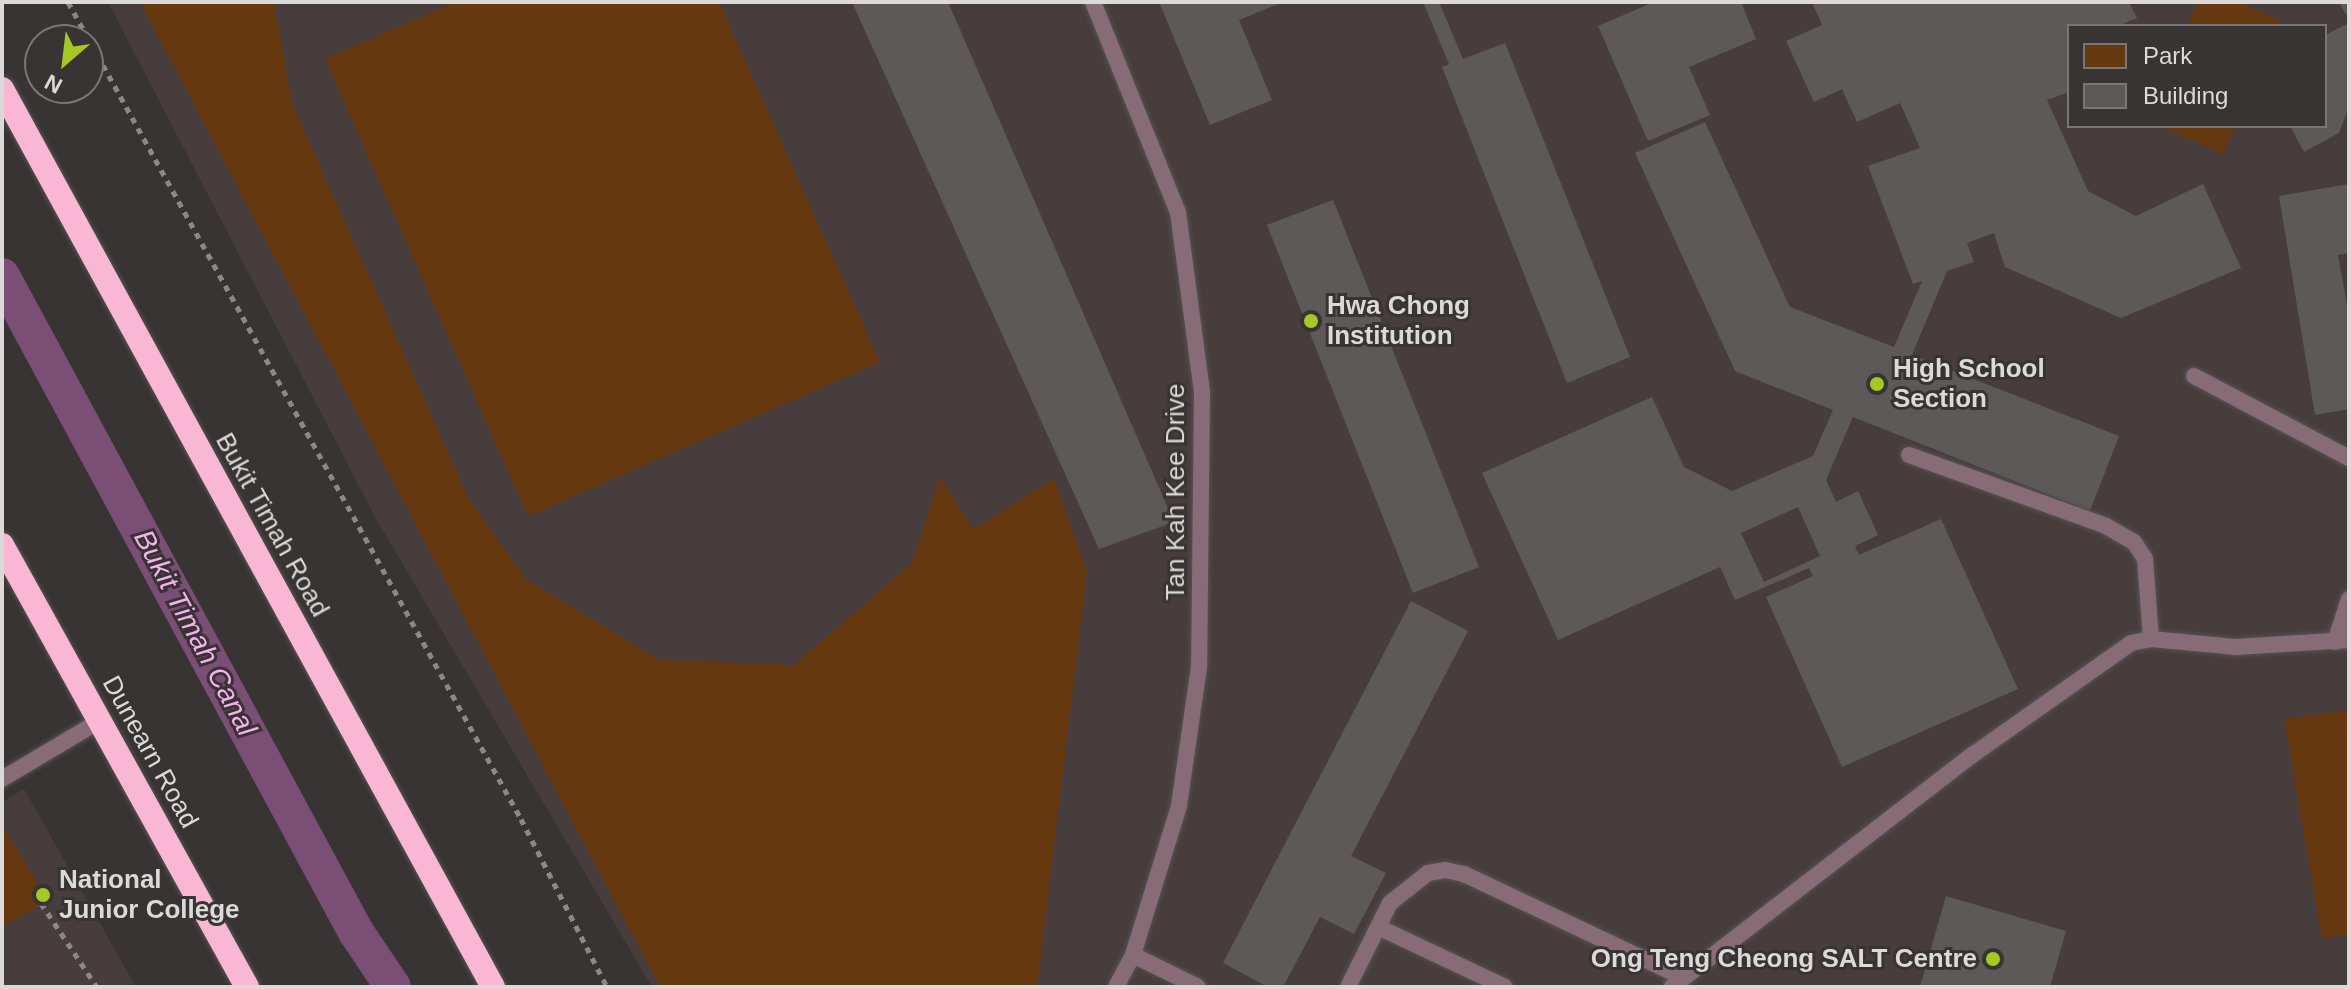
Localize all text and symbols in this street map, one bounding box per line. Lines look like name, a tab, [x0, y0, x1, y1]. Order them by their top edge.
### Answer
north arrow	[24, 24, 104, 104]
legend	[2067, 24, 2327, 128]
text: Park	[2143, 42, 2192, 69]
text: N	[41, 69, 66, 99]
text: Building	[2143, 82, 2228, 109]
place label: Hwa Chong Institution	[1327, 290, 1470, 352]
marker: Hwa Chong Institution	[1302, 312, 1320, 330]
place label: High School Section	[1893, 353, 2045, 414]
marker: High School Section	[1868, 375, 1886, 393]
street label: Tan Kah Kee Drive	[1160, 384, 1192, 600]
street label: Bukit Timah Road	[208, 427, 336, 623]
water label: Bukit Timah Canal	[127, 524, 263, 742]
street label: Dunearn Road	[95, 670, 205, 834]
place label: National Junior College	[59, 864, 240, 926]
marker: National Junior College	[34, 886, 52, 904]
place label: Ong Teng Cheong SALT Centre	[1591, 943, 1977, 975]
marker: Ong Teng Cheong SALT Centre	[1984, 950, 2002, 968]

